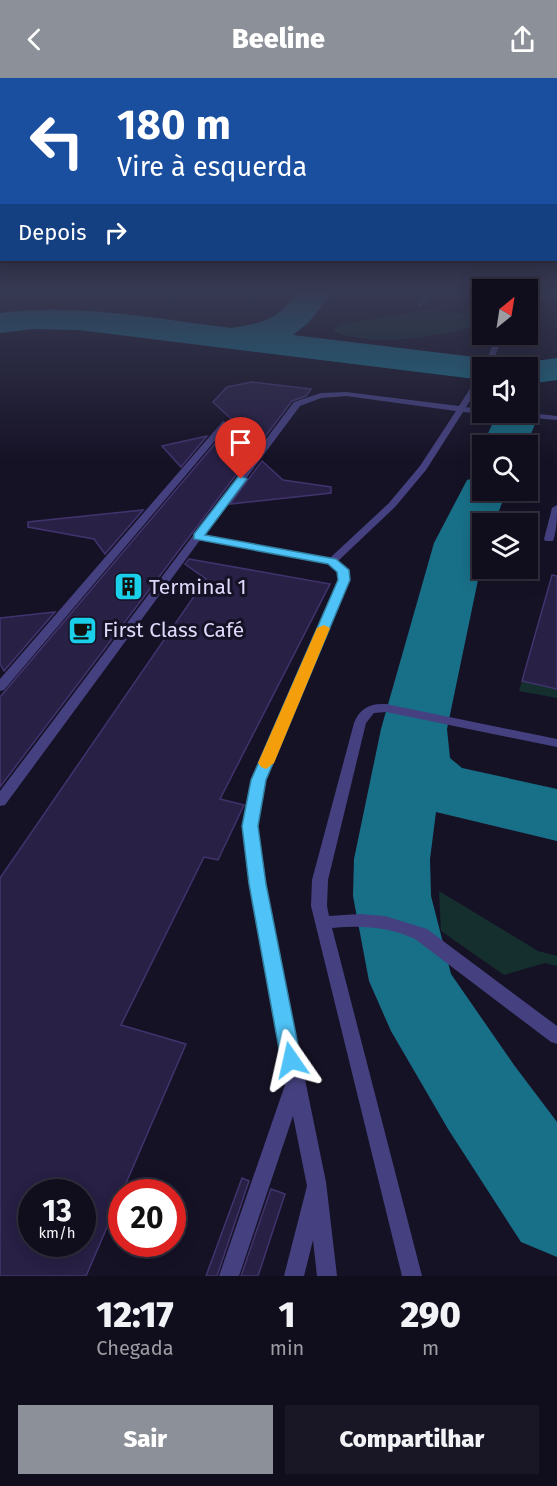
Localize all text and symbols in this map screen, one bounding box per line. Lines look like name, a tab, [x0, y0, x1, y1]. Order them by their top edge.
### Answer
icon: back	[18, 23, 51, 56]
text: Beeline	[232, 23, 325, 55]
icon: share	[506, 23, 539, 56]
text: 180 m	[117, 100, 231, 150]
icon: left	[18, 102, 96, 180]
text: Vire à esquerda	[117, 151, 307, 183]
icon: right	[99, 216, 132, 249]
text: Depois	[18, 219, 87, 246]
north arrow	[472, 279, 538, 345]
map controls	[472, 279, 538, 579]
button: sound	[472, 357, 538, 423]
pin	[215, 417, 266, 479]
icon: arrive	[224, 426, 257, 459]
button: search	[472, 435, 538, 501]
button: layers	[472, 513, 538, 579]
building icon: Terminal 1	[112, 571, 144, 603]
place label: Terminal 1	[149, 574, 247, 600]
cafe icon: First Class Café	[66, 614, 98, 646]
place label: First Class Café	[103, 617, 244, 643]
position arrow	[259, 1028, 323, 1092]
speed limit sign: 20	[108, 1179, 186, 1257]
text: 13	[42, 1193, 72, 1229]
text: km/h	[38, 1224, 76, 1242]
text: 12:17	[96, 1293, 174, 1337]
text: 1	[279, 1293, 296, 1337]
text: 290	[400, 1293, 461, 1337]
text: Chegada	[96, 1336, 174, 1360]
text: min	[270, 1336, 304, 1360]
text: m	[422, 1336, 439, 1360]
button: Sair	[18, 1405, 273, 1474]
button: Compartilhar	[285, 1405, 539, 1474]

